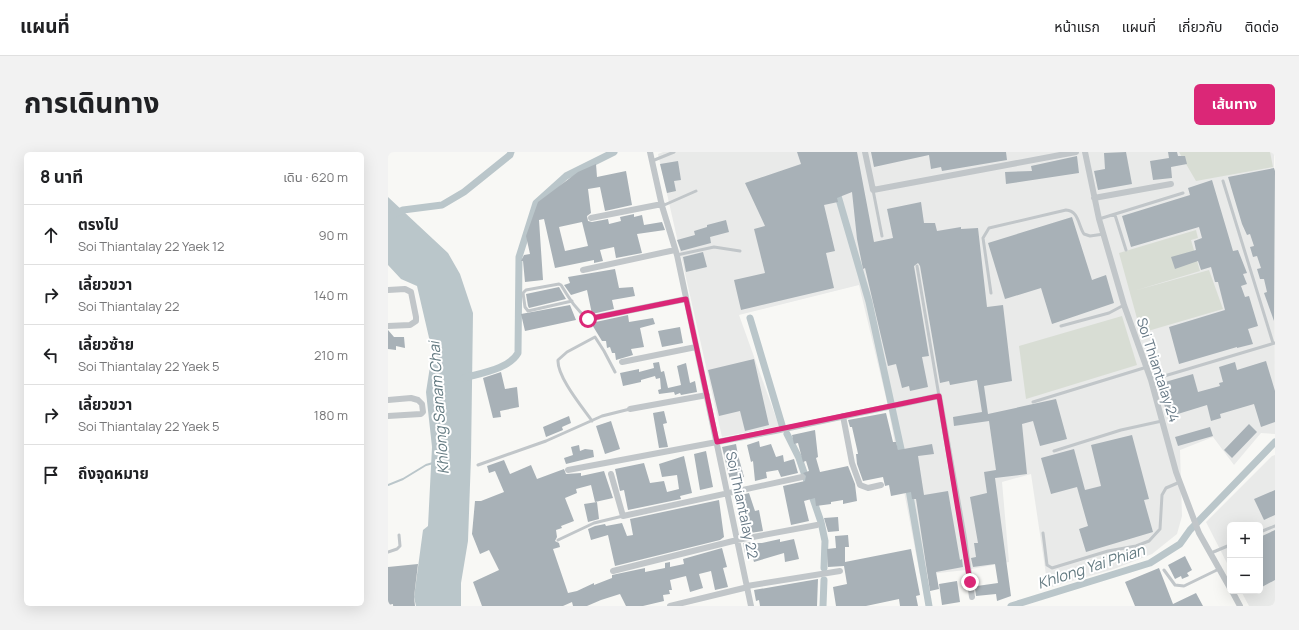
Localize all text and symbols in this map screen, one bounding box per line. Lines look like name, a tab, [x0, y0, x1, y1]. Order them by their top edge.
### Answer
text: แผนที่	[20, 13, 70, 39]
text: หน้าแรก	[1054, 17, 1100, 36]
text: แผนที่	[1122, 17, 1156, 36]
text: เกี่ยวกับ	[1178, 17, 1223, 36]
text: ติดต่อ	[1245, 17, 1279, 36]
text: การเดินทาง	[24, 83, 159, 121]
button: เส้นทาง	[1194, 84, 1275, 125]
text: 8 นาที	[40, 165, 83, 188]
text: เดิน · 620 m	[283, 168, 348, 186]
text: ตรงไป	[78, 214, 119, 235]
icon: ahead	[40, 224, 62, 246]
text: 90 m	[318, 226, 348, 244]
text: Soi Thiantalay 22 Yaek 12	[78, 237, 225, 255]
text: เลี้ยวขวา	[78, 274, 132, 295]
icon: right	[40, 284, 62, 306]
text: 140 m	[314, 286, 348, 304]
text: Soi Thiantalay 22	[78, 297, 179, 315]
route start	[579, 310, 597, 328]
street label: Soi Thiantalay 24	[1133, 315, 1184, 425]
text: เลี้ยวซ้าย	[78, 334, 134, 355]
water label: Khlong Sanam Chai	[423, 338, 454, 475]
icon: left	[40, 344, 62, 366]
text: 210 m	[314, 346, 348, 364]
text: Soi Thiantalay 22 Yaek 5	[78, 357, 220, 375]
text: เลี้ยวขวา	[78, 394, 132, 415]
icon: right	[40, 404, 62, 426]
text: 180 m	[314, 406, 348, 424]
text: Soi Thiantalay 22 Yaek 5	[78, 417, 220, 435]
street label: Soi Thiantalay 22	[722, 450, 763, 560]
text: ถึงจุดหมาย	[78, 463, 149, 484]
icon: arrive	[40, 464, 62, 486]
map controls	[1227, 522, 1263, 594]
button: +	[1227, 522, 1263, 558]
water label: Khlong Yai Phian	[1034, 539, 1148, 594]
button: −	[1227, 558, 1263, 594]
route end	[961, 573, 979, 591]

